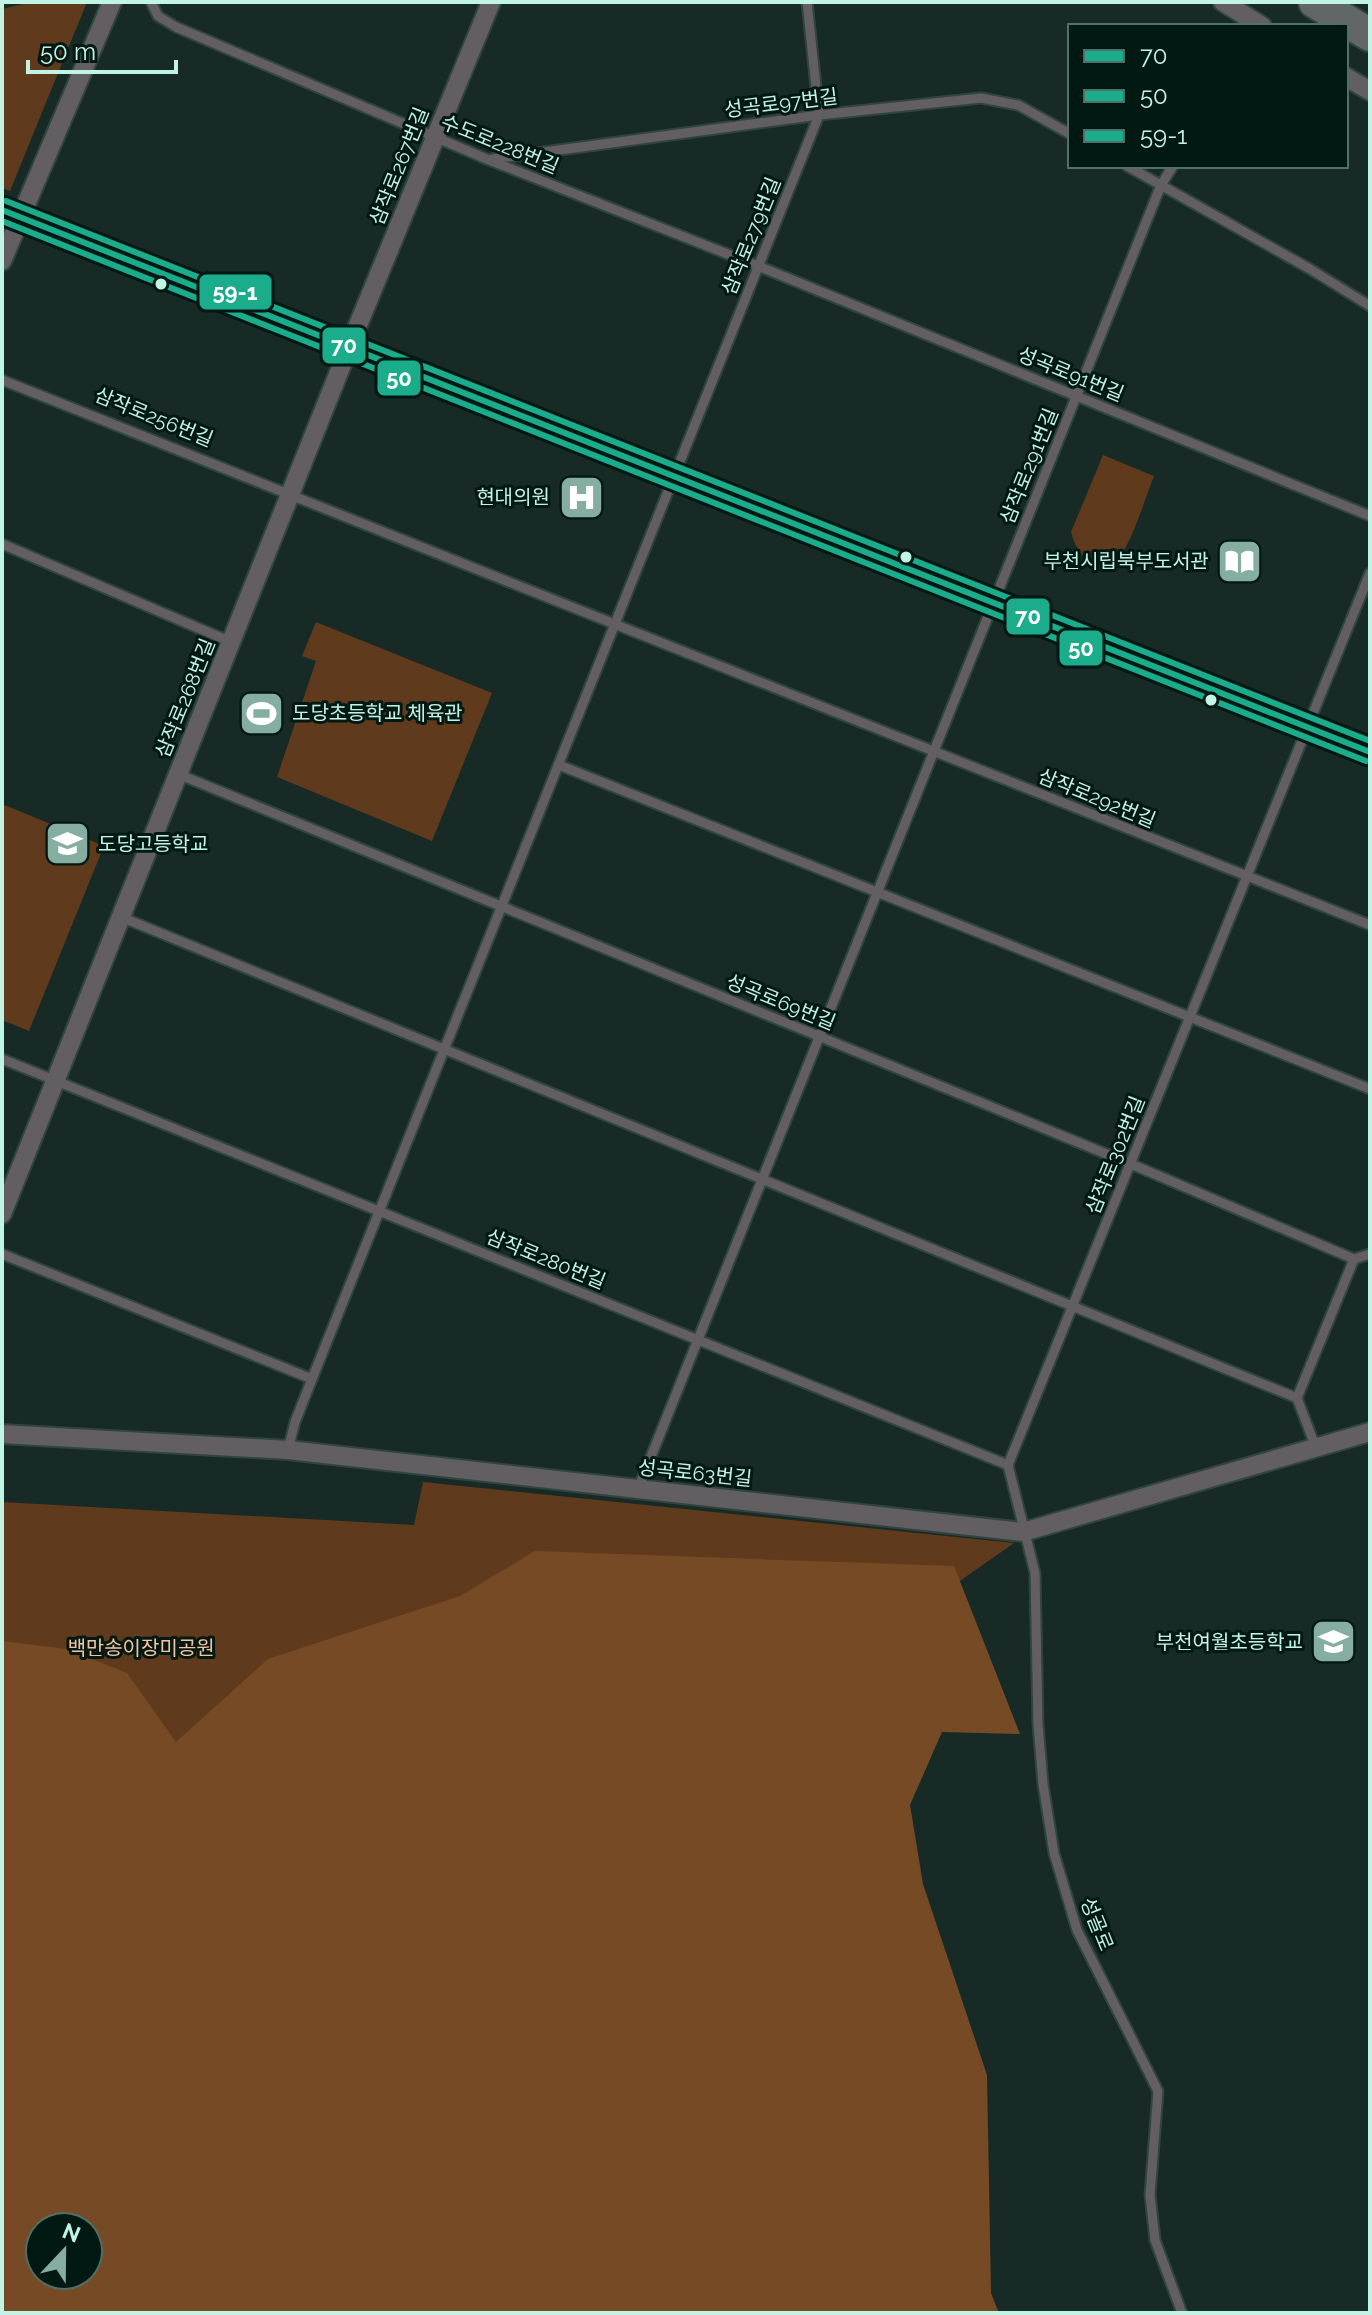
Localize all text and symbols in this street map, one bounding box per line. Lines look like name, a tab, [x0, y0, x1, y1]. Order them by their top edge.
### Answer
scale bar	[28, 24, 176, 74]
legend	[1068, 24, 1348, 168]
text: 50 m	[40, 37, 96, 66]
text: 70	[1140, 41, 1167, 70]
text: 50	[1140, 81, 1168, 110]
street label: 성곡로97번길	[723, 84, 839, 122]
street label: 삼작로267번길	[364, 103, 434, 229]
street label: 수도로228번길	[438, 110, 562, 178]
text: 59-1	[1140, 121, 1187, 150]
street label: 삼작로279번길	[717, 174, 785, 298]
line badge: 59-1	[198, 273, 273, 311]
unlabelled marker	[153, 276, 169, 292]
text: 59-1	[212, 279, 258, 305]
line badge: 70	[321, 326, 367, 365]
text: 70	[331, 332, 357, 358]
street label: 성곡로91번길	[1014, 342, 1128, 406]
line badge: 50	[376, 359, 422, 397]
text: 50	[386, 365, 412, 391]
street label: 삼작로256번길	[91, 382, 217, 452]
street label: 삼작로291번길	[995, 405, 1063, 527]
hospital icon: 현대의원	[557, 473, 605, 521]
place label: 현대의원	[476, 485, 550, 509]
library icon: 부천시립북부도서관	[1216, 537, 1264, 585]
unlabelled marker	[898, 549, 914, 565]
place label: 부천시립북부도서관	[1043, 549, 1209, 573]
line badge: 70	[1005, 597, 1051, 636]
text: 70	[1015, 603, 1041, 629]
line badge: 50	[1058, 629, 1104, 667]
street label: 삼작로268번길	[150, 635, 220, 761]
text: 50	[1068, 635, 1094, 661]
sports icon: 도당초등학교 체육관	[237, 689, 285, 737]
unlabelled marker	[1203, 692, 1219, 708]
place label: 도당초등학교 체육관	[292, 701, 463, 725]
street label: 삼작로292번길	[1035, 764, 1159, 832]
school or university icon: 도당고등학교	[43, 820, 91, 868]
place label: 도당고등학교	[98, 832, 208, 856]
street label: 성곡로69번길	[723, 969, 839, 1035]
street label: 삼작로302번길	[1080, 1092, 1150, 1218]
street label: 삼작로280번길	[483, 1224, 609, 1294]
street label: 성곡로63번길	[637, 1455, 753, 1491]
school or university icon: 부천여월초등학교	[1310, 1618, 1358, 1666]
place label: 부천여월초등학교	[1156, 1630, 1303, 1654]
park label: 백만송이장미공원	[67, 1636, 215, 1660]
street label: 성골로	[1076, 1894, 1118, 1954]
north arrow	[24, 2211, 104, 2291]
text: N	[59, 2217, 84, 2248]

